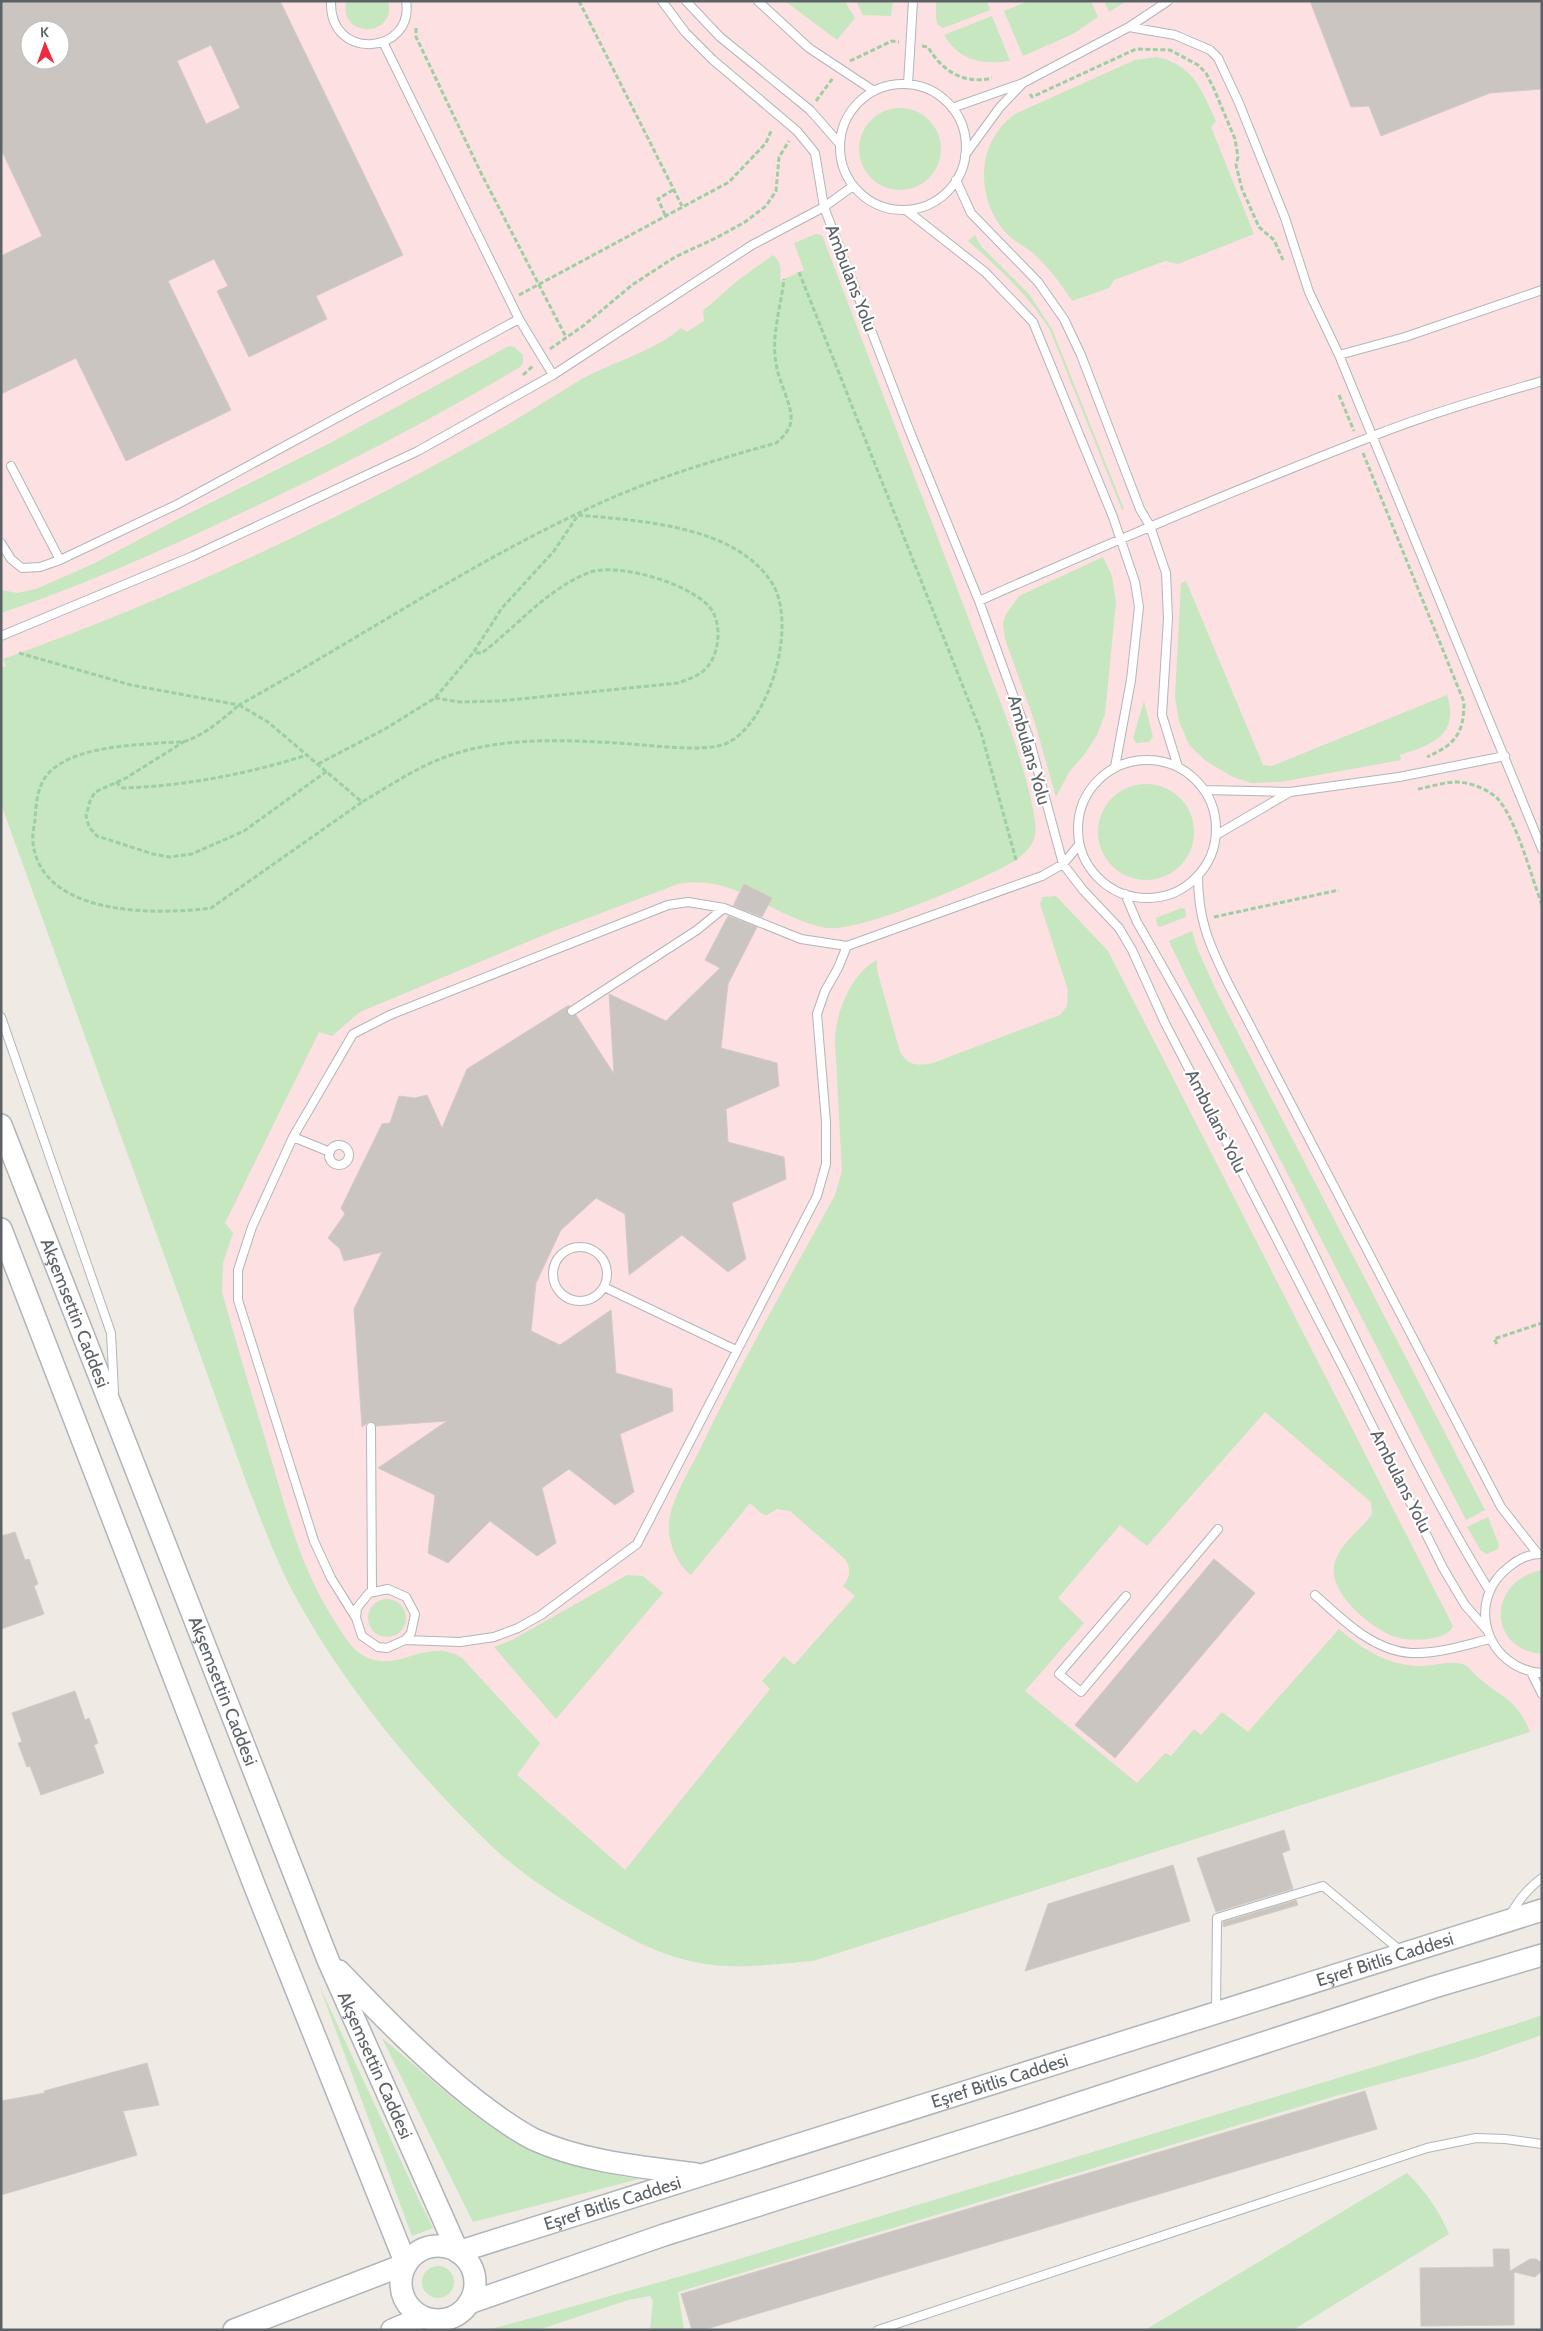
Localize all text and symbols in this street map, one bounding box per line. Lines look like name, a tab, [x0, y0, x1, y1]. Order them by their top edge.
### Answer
north arrow	[20, 20, 70, 70]
text: K	[40, 23, 49, 41]
street label: Ambulans Yolu	[820, 221, 882, 335]
street label: Ambulans Yolu	[1003, 693, 1055, 807]
street label: Ambulans Yolu	[1181, 1066, 1251, 1176]
street label: Akşemsettin Caddesi	[35, 1235, 114, 1391]
street label: Ambulans Yolu	[1366, 1426, 1436, 1536]
street label: Akşemsettin Caddesi	[184, 1613, 262, 1769]
street label: Eşref Bitlis Caddesi	[1314, 1928, 1456, 1991]
street label: Akşemsettin Caddesi	[333, 1988, 417, 2142]
street label: Eşref Bitlis Caddesi	[928, 2049, 1071, 2113]
street label: Eşref Bitlis Caddesi	[541, 2171, 684, 2235]

